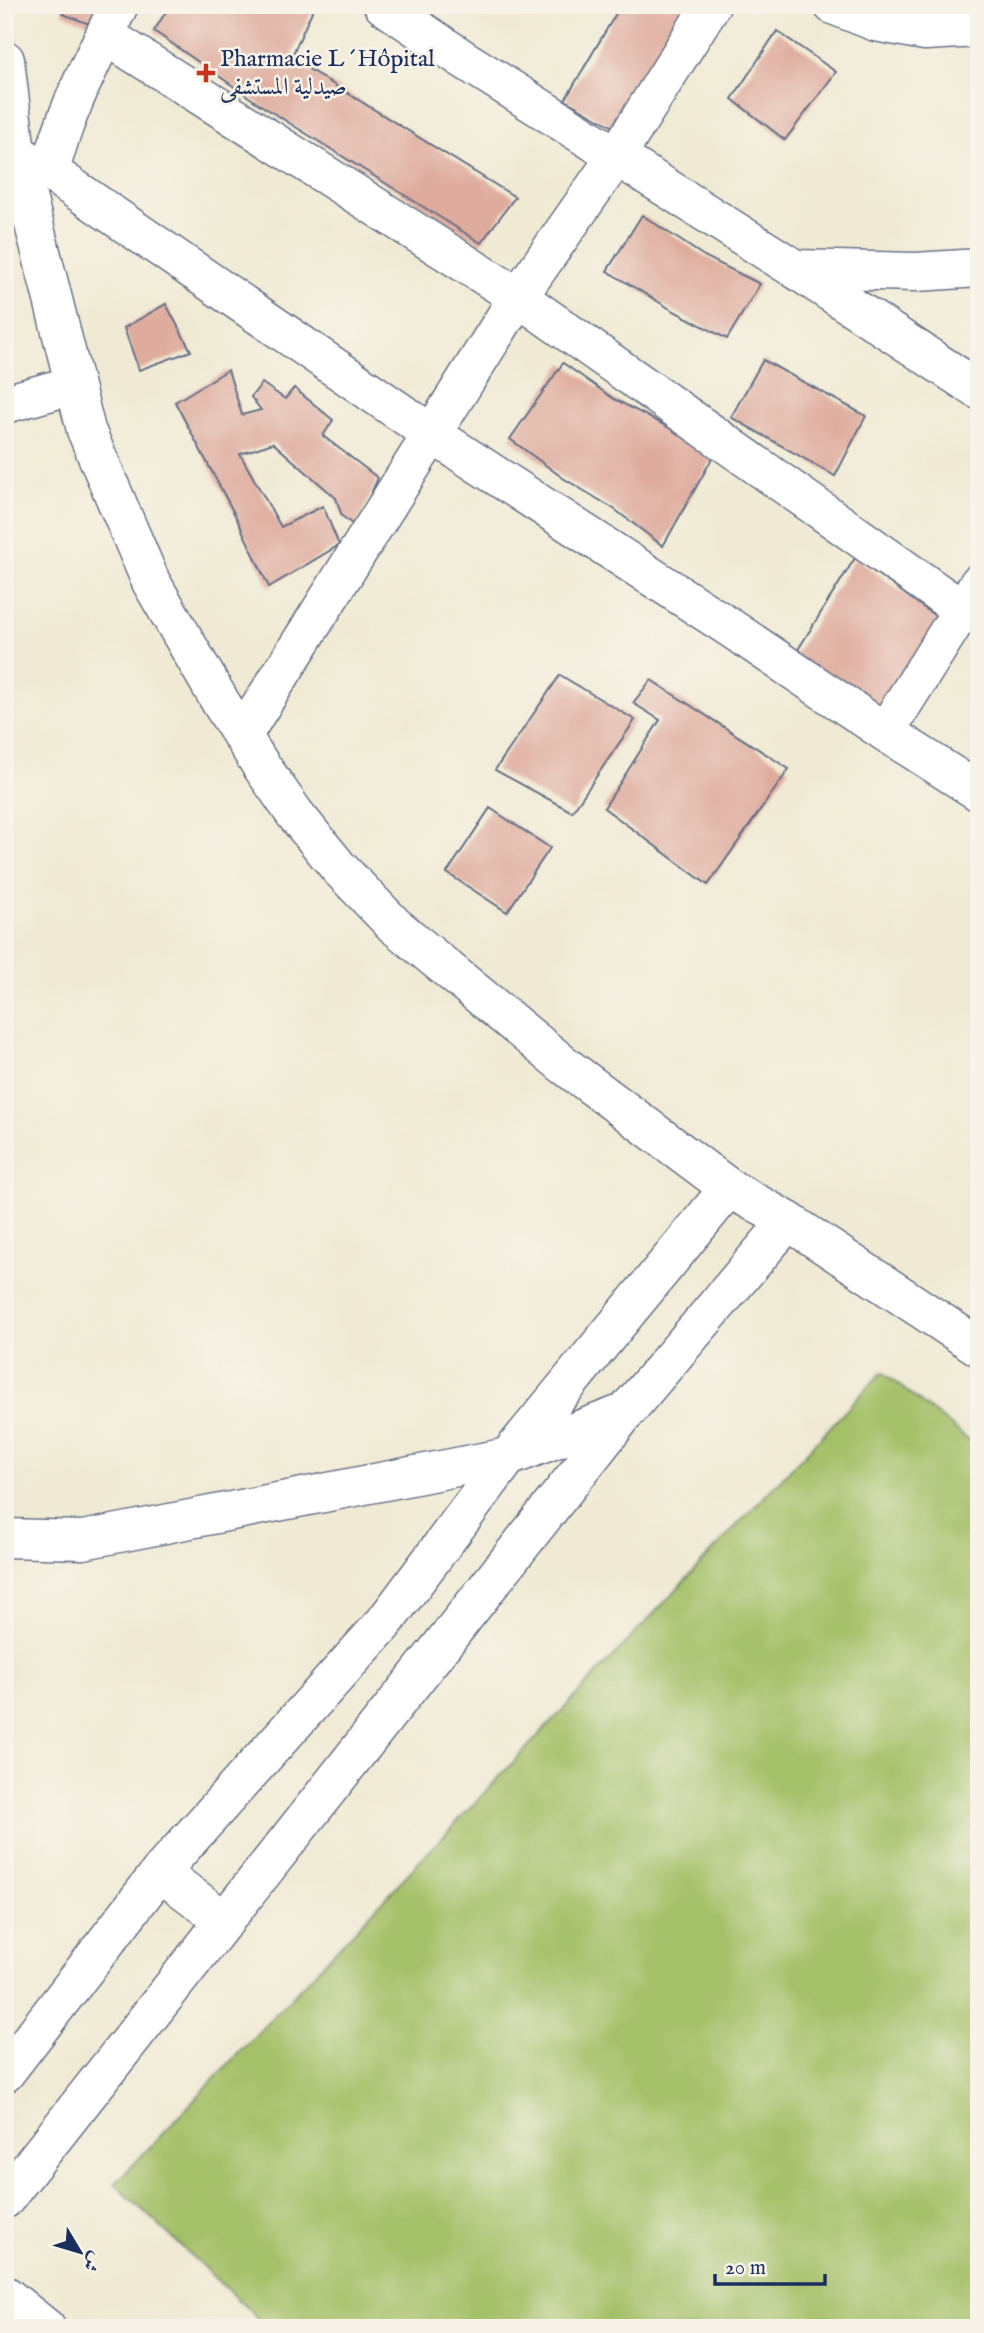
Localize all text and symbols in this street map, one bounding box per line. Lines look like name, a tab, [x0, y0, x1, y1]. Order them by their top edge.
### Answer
place label: Pharmacie L´Hôpital صيدلية المستشفى	[220, 44, 435, 103]
marker: Pharmacie L´Hôpital صيدلية المستشفى	[198, 65, 214, 81]
north arrow	[46, 2218, 116, 2288]
scale bar	[715, 2242, 825, 2286]
text: ش	[77, 2246, 107, 2276]
text: 20 m	[725, 2255, 766, 2282]

